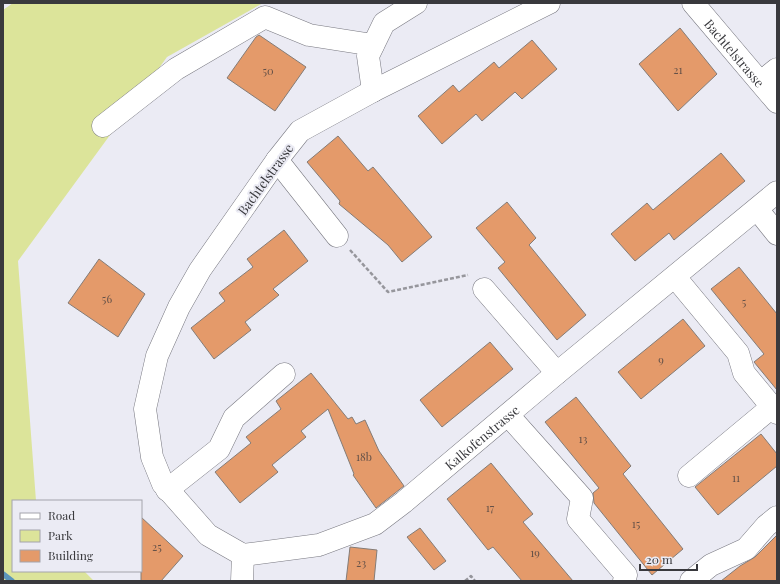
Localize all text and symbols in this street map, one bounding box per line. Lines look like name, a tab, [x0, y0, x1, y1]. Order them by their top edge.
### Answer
street label: Bachtelstrasse	[701, 15, 769, 91]
house number: 21	[673, 62, 683, 77]
house number: 50	[262, 63, 274, 78]
street label: Bachtelstrasse	[233, 140, 297, 218]
house number: 56	[102, 291, 112, 306]
house number: 5	[742, 294, 747, 309]
house number: 9	[658, 352, 664, 367]
street label: Kalkofenstrasse	[441, 400, 522, 473]
house number: 13	[579, 431, 587, 446]
house number: 18b	[356, 449, 372, 464]
house number: 11	[732, 470, 740, 485]
legend	[12, 500, 142, 572]
house number: 17	[486, 500, 495, 515]
text: Road	[48, 507, 75, 523]
house number: 15	[632, 516, 641, 531]
text: Park	[48, 527, 73, 543]
house number: 25	[152, 539, 162, 554]
house number: 19	[530, 545, 540, 560]
scale bar	[640, 546, 697, 572]
text: Building	[48, 547, 94, 563]
text: 20 m	[646, 551, 673, 567]
house number: 23	[356, 555, 366, 570]

